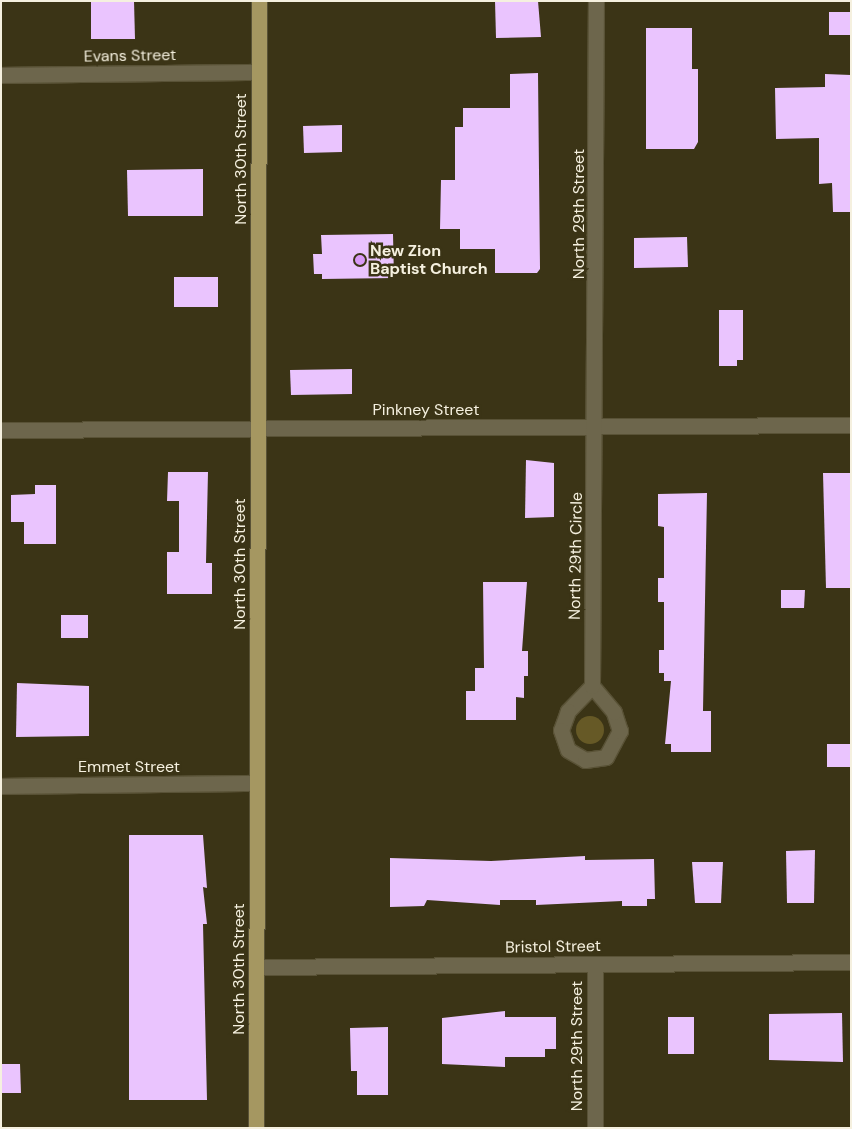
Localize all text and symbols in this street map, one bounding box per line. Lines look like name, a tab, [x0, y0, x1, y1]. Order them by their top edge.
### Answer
street label: Evans Street	[84, 46, 176, 66]
street label: North 30th Street	[231, 93, 251, 225]
street label: North 29th Street	[569, 149, 589, 279]
place label: New Zion Baptist Church	[370, 241, 488, 279]
marker: New Zion Baptist Church	[354, 254, 366, 266]
street label: Pinkney Street	[373, 400, 479, 420]
street label: North 29th Circle	[565, 492, 587, 620]
street label: North 30th Street	[230, 498, 250, 630]
street label: Emmet Street	[78, 757, 180, 777]
street label: North 30th Street	[229, 903, 249, 1035]
street label: Bristol Street	[505, 937, 601, 957]
street label: North 29th Street	[567, 981, 587, 1111]

